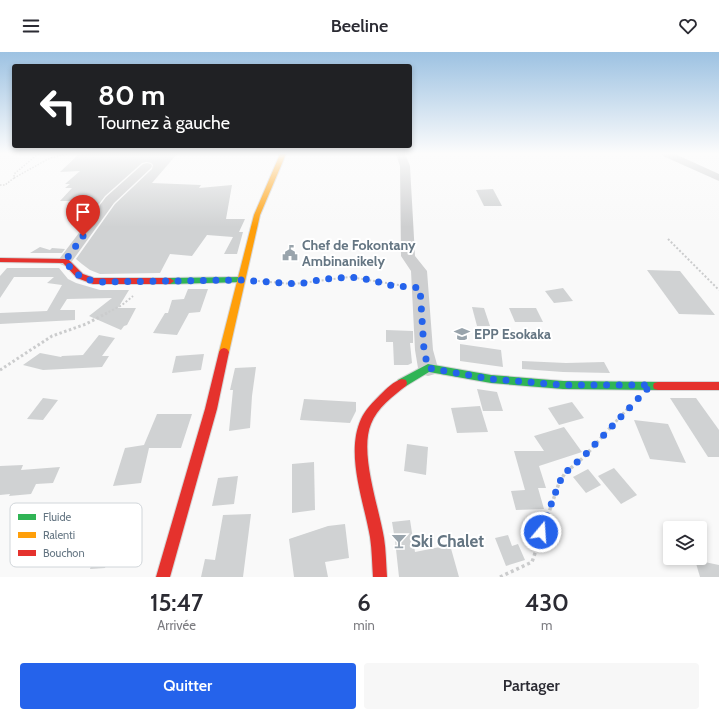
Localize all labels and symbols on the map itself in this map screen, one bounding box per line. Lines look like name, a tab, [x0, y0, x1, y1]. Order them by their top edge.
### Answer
pin	[66, 195, 100, 236]
place label: Chef de Fokontany Ambinanikely	[302, 236, 416, 270]
public building icon: Chef de Fokontany Ambinanikely	[281, 244, 299, 262]
school or university icon: EPP Esokaka	[453, 325, 471, 343]
place label: EPP Esokaka	[474, 325, 551, 343]
legend	[10, 503, 142, 567]
text: Fluide	[43, 510, 72, 524]
position arrow	[520, 511, 562, 553]
text: Ralenti	[43, 528, 75, 542]
place label: Ski Chalet	[411, 531, 484, 551]
bar icon: Ski Chalet	[390, 532, 408, 550]
text: Bouchon	[43, 546, 85, 560]

